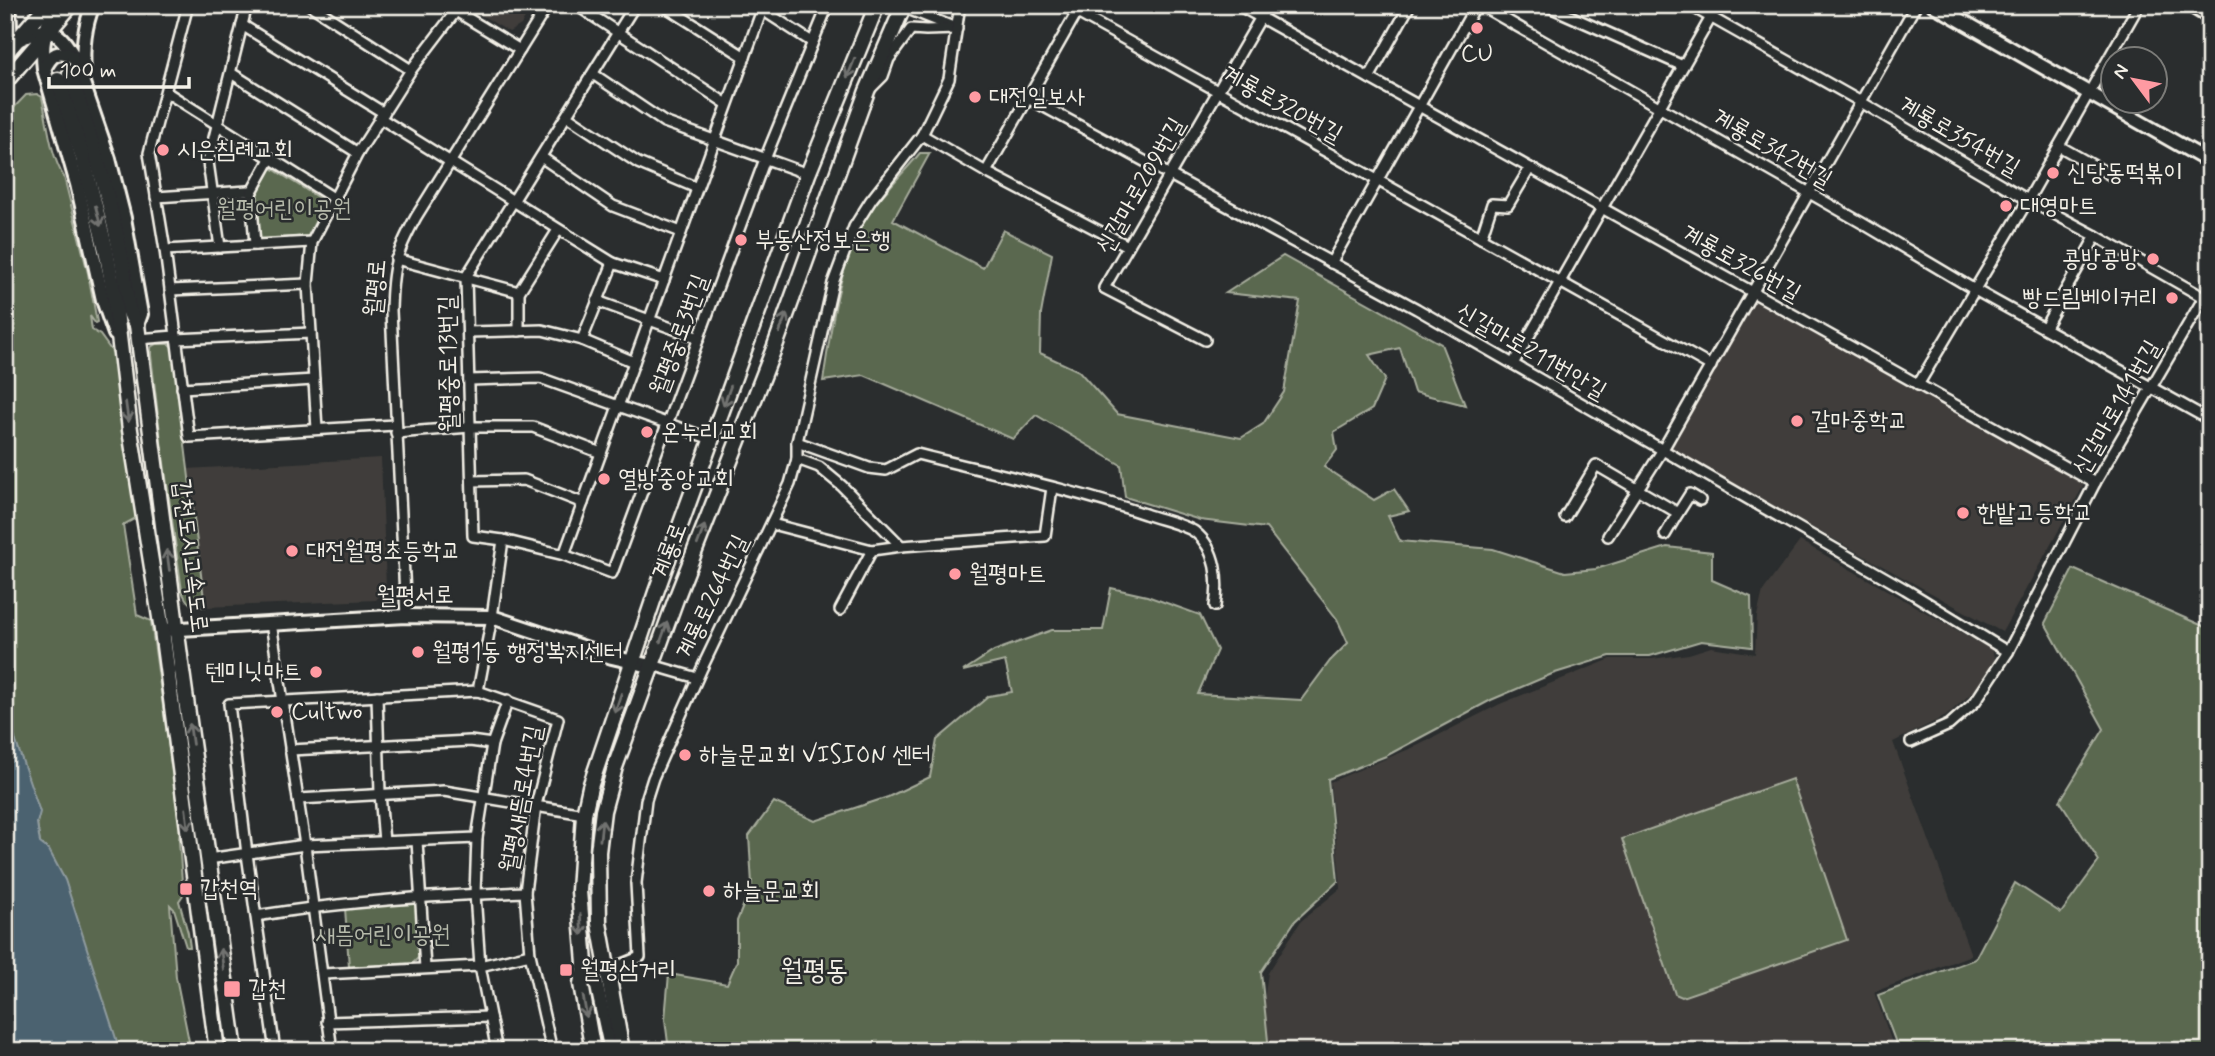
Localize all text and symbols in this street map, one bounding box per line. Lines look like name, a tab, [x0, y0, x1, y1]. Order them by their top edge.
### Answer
marker: CU	[1469, 20, 1485, 36]
place label: CU	[1461, 39, 1493, 70]
scale bar	[49, 46, 189, 90]
north arrow	[2100, 46, 2170, 116]
text: 100 m	[60, 57, 116, 85]
one-way arrow	[844, 57, 857, 79]
street label: 계룡로320번길	[1217, 59, 1347, 151]
text: N	[2107, 60, 2135, 84]
place label: 대전일보사	[989, 82, 1086, 113]
marker: 대전일보사	[967, 89, 983, 105]
street label: 계룡로354번길	[1893, 90, 2025, 184]
street label: 계룡로342번길	[1707, 102, 1837, 196]
street label: 신갈마로209번길	[1089, 112, 1193, 260]
place label: 시은침례교회	[177, 135, 293, 166]
marker: 시은침례교회	[155, 142, 171, 158]
place label: 신당동떡볶이	[2067, 158, 2183, 189]
marker: 신당동떡볶이	[2045, 165, 2061, 181]
place label: 대영마트	[2020, 191, 2097, 222]
park label: 월평어린이공원	[216, 194, 352, 225]
marker: 대영마트	[1998, 198, 2014, 214]
one-way arrow	[92, 204, 105, 227]
street label: 계룡로326번길	[1676, 219, 1806, 309]
place label: 부동산정보은행	[755, 225, 890, 256]
marker: 부동산정보은행	[733, 232, 749, 248]
place label: 콩방콩방	[2062, 244, 2140, 275]
marker: 콩방콩방	[2145, 251, 2161, 267]
street label: 월평로	[358, 258, 394, 318]
street label: 월평중로3번길	[644, 270, 716, 400]
place label: 빵드림베이커리	[2023, 283, 2158, 314]
marker: 빵드림베이커리	[2164, 290, 2180, 306]
street label: 월평중로13번길	[432, 295, 466, 433]
street label: 신갈마로211번안길	[1450, 296, 1612, 408]
one-way arrow	[778, 313, 790, 335]
street label: 신갈마로141번길	[2066, 335, 2168, 481]
one-way arrow	[720, 384, 732, 406]
one-way arrow	[121, 400, 134, 423]
place label: 갈마중학교	[1811, 406, 1908, 437]
marker: 갈마중학교	[1789, 413, 1805, 429]
place label: 온누리교회	[661, 417, 758, 448]
marker: 온누리교회	[639, 424, 655, 440]
place label: 열방중앙교회	[618, 464, 734, 495]
marker: 열방중앙교회	[596, 471, 612, 487]
street label: 갑천도시고속도로	[165, 477, 215, 635]
place label: 한밭고등학교	[1977, 498, 2093, 529]
marker: 한밭고등학교	[1955, 505, 1971, 521]
street label: 계룡로	[645, 518, 695, 584]
one-way arrow	[695, 525, 708, 547]
street label: 계룡로264번길	[670, 530, 756, 664]
place label: 대전월평초등학교	[306, 536, 461, 567]
marker: 대전월평초등학교	[284, 543, 300, 559]
one-way arrow	[161, 550, 174, 572]
place label: 월평마트	[969, 559, 1046, 590]
marker: 월평마트	[947, 566, 963, 582]
street label: 월평서로	[376, 580, 454, 612]
one-way arrow	[658, 621, 671, 643]
place label: 월평1동 행정복지센터	[432, 637, 623, 668]
marker: 월평1동 행정복지센터	[410, 644, 426, 660]
place label: 텐미닛마트	[205, 657, 302, 688]
marker: 텐미닛마트	[308, 664, 324, 680]
one-way arrow	[611, 691, 624, 713]
place label: Cultwo	[291, 697, 362, 728]
marker: Cultwo	[269, 704, 285, 720]
one-way arrow	[184, 723, 197, 745]
street label: 월평새뜸로4번길	[494, 723, 550, 875]
place label: 하늘문교회 VISION 센터	[699, 740, 931, 771]
marker: 하늘문교회 VISION 센터	[677, 747, 693, 763]
one-way arrow	[180, 807, 193, 830]
one-way arrow	[594, 819, 607, 842]
place label: 갑천역	[200, 874, 258, 905]
place label: 하늘문교회	[723, 876, 820, 907]
marker: 갑천역	[178, 881, 194, 897]
marker: 하늘문교회	[701, 883, 717, 899]
one-way arrow	[574, 913, 587, 936]
park label: 새뜸어린이공원	[315, 920, 451, 951]
one-way arrow	[215, 948, 228, 971]
district label: 월평동	[780, 953, 848, 990]
place label: 월평삼거리	[580, 955, 677, 986]
marker: 월평삼거리	[558, 962, 574, 978]
place label: 갑천	[248, 974, 287, 1005]
marker: 갑천	[222, 979, 242, 999]
one-way arrow	[579, 995, 592, 1018]

